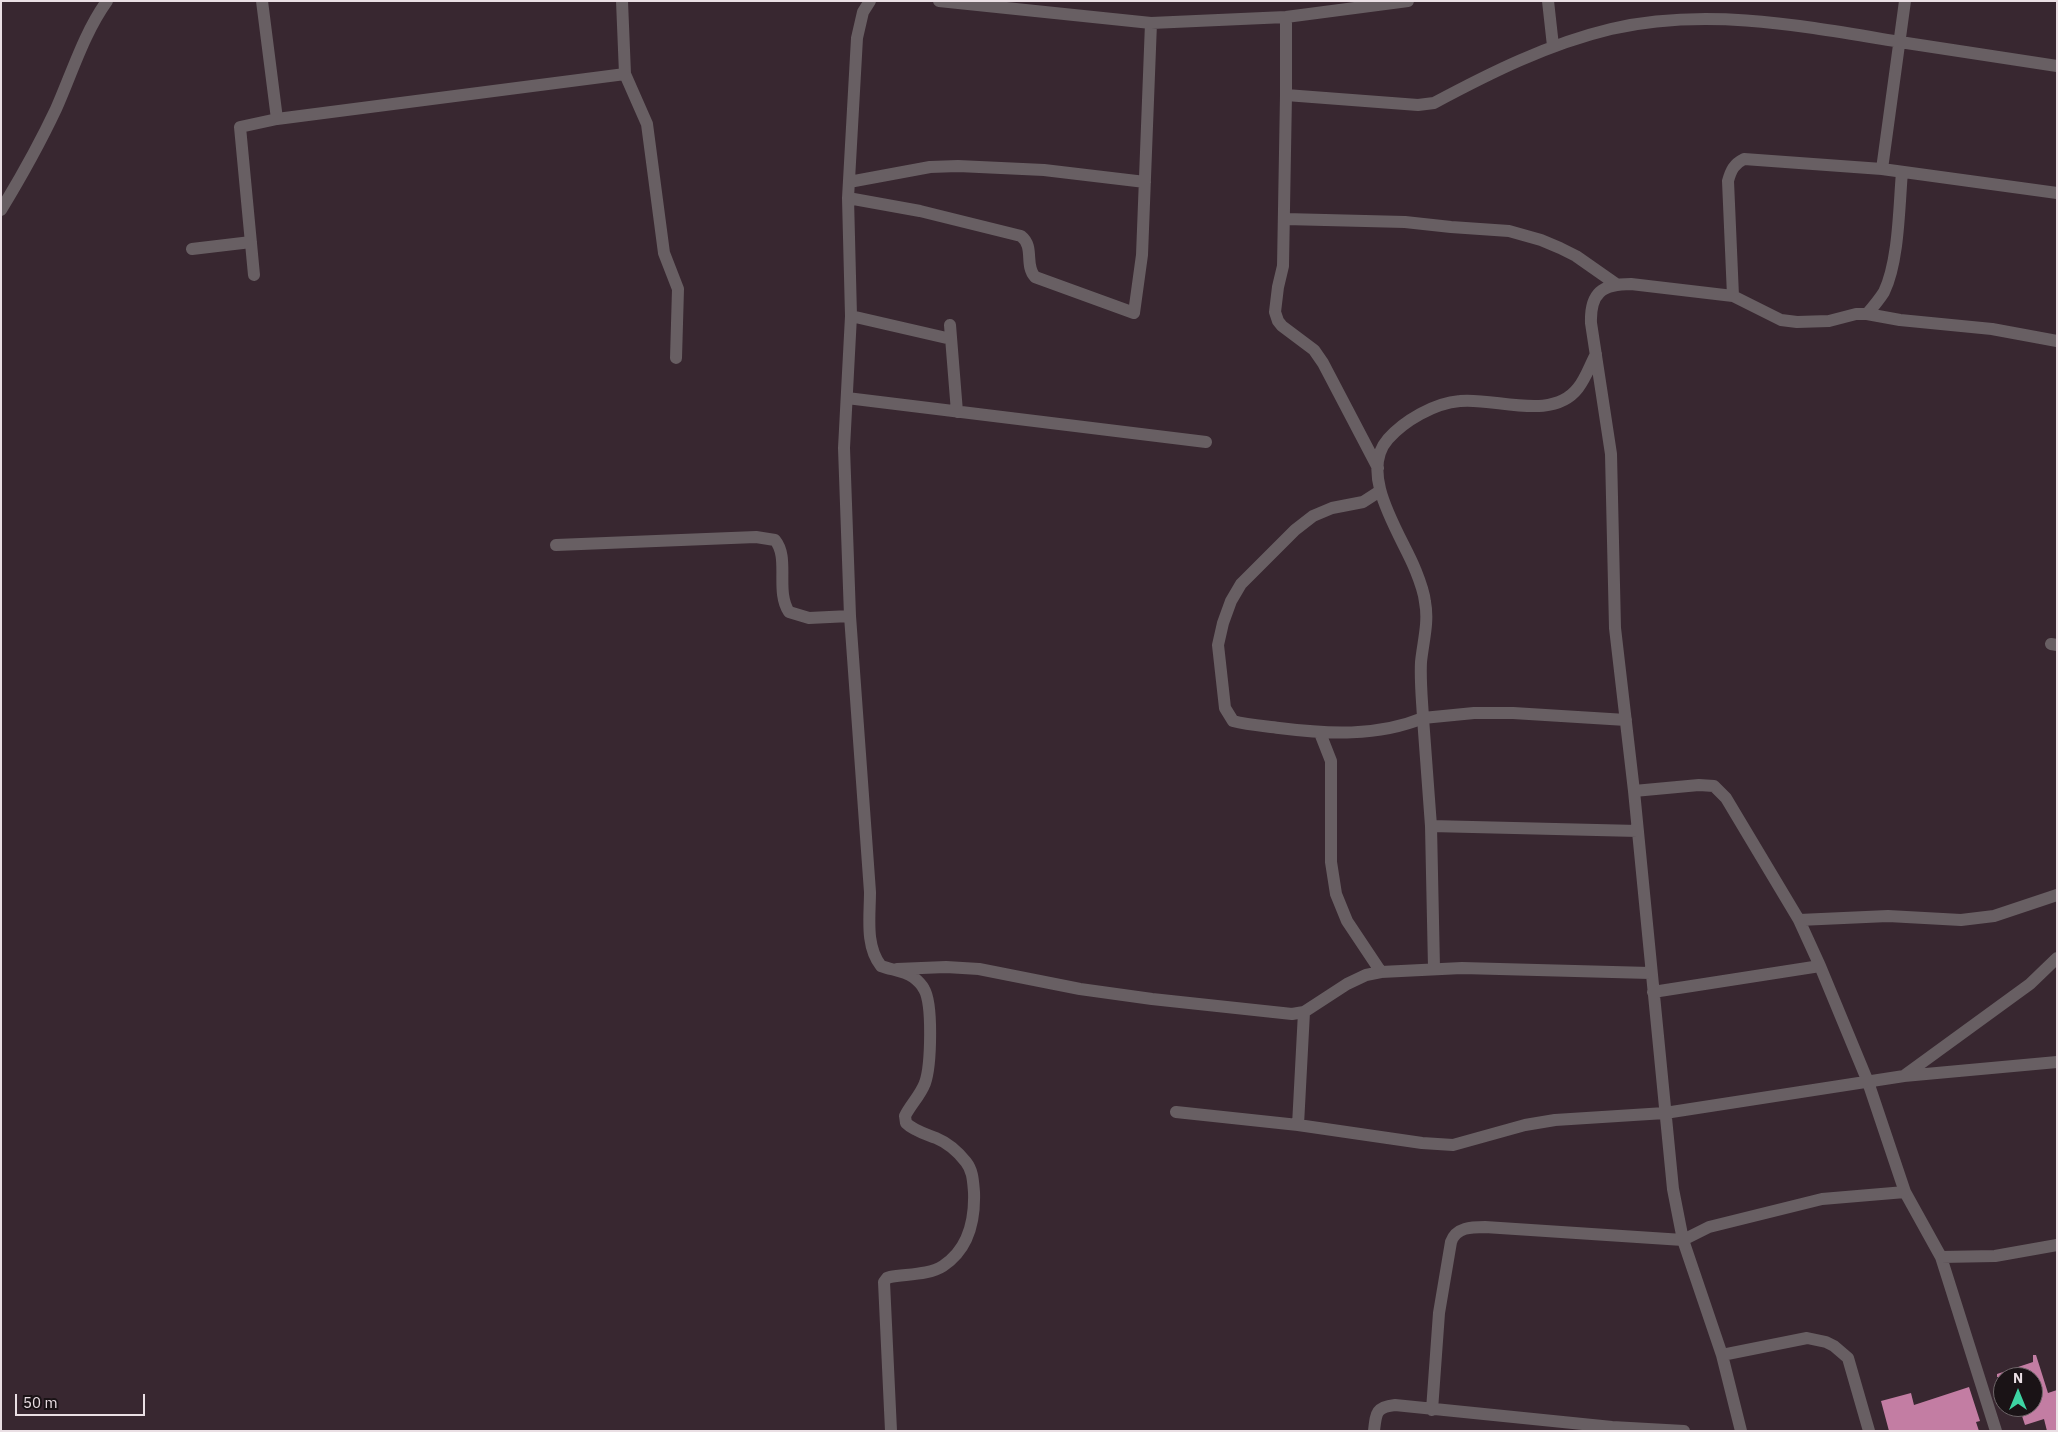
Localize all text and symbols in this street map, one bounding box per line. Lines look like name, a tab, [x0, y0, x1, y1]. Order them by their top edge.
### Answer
north arrow	[1993, 1367, 2043, 1417]
text: N	[2013, 1369, 2023, 1387]
scale bar	[18, 1384, 148, 1416]
text: 50 m	[23, 1393, 58, 1412]

